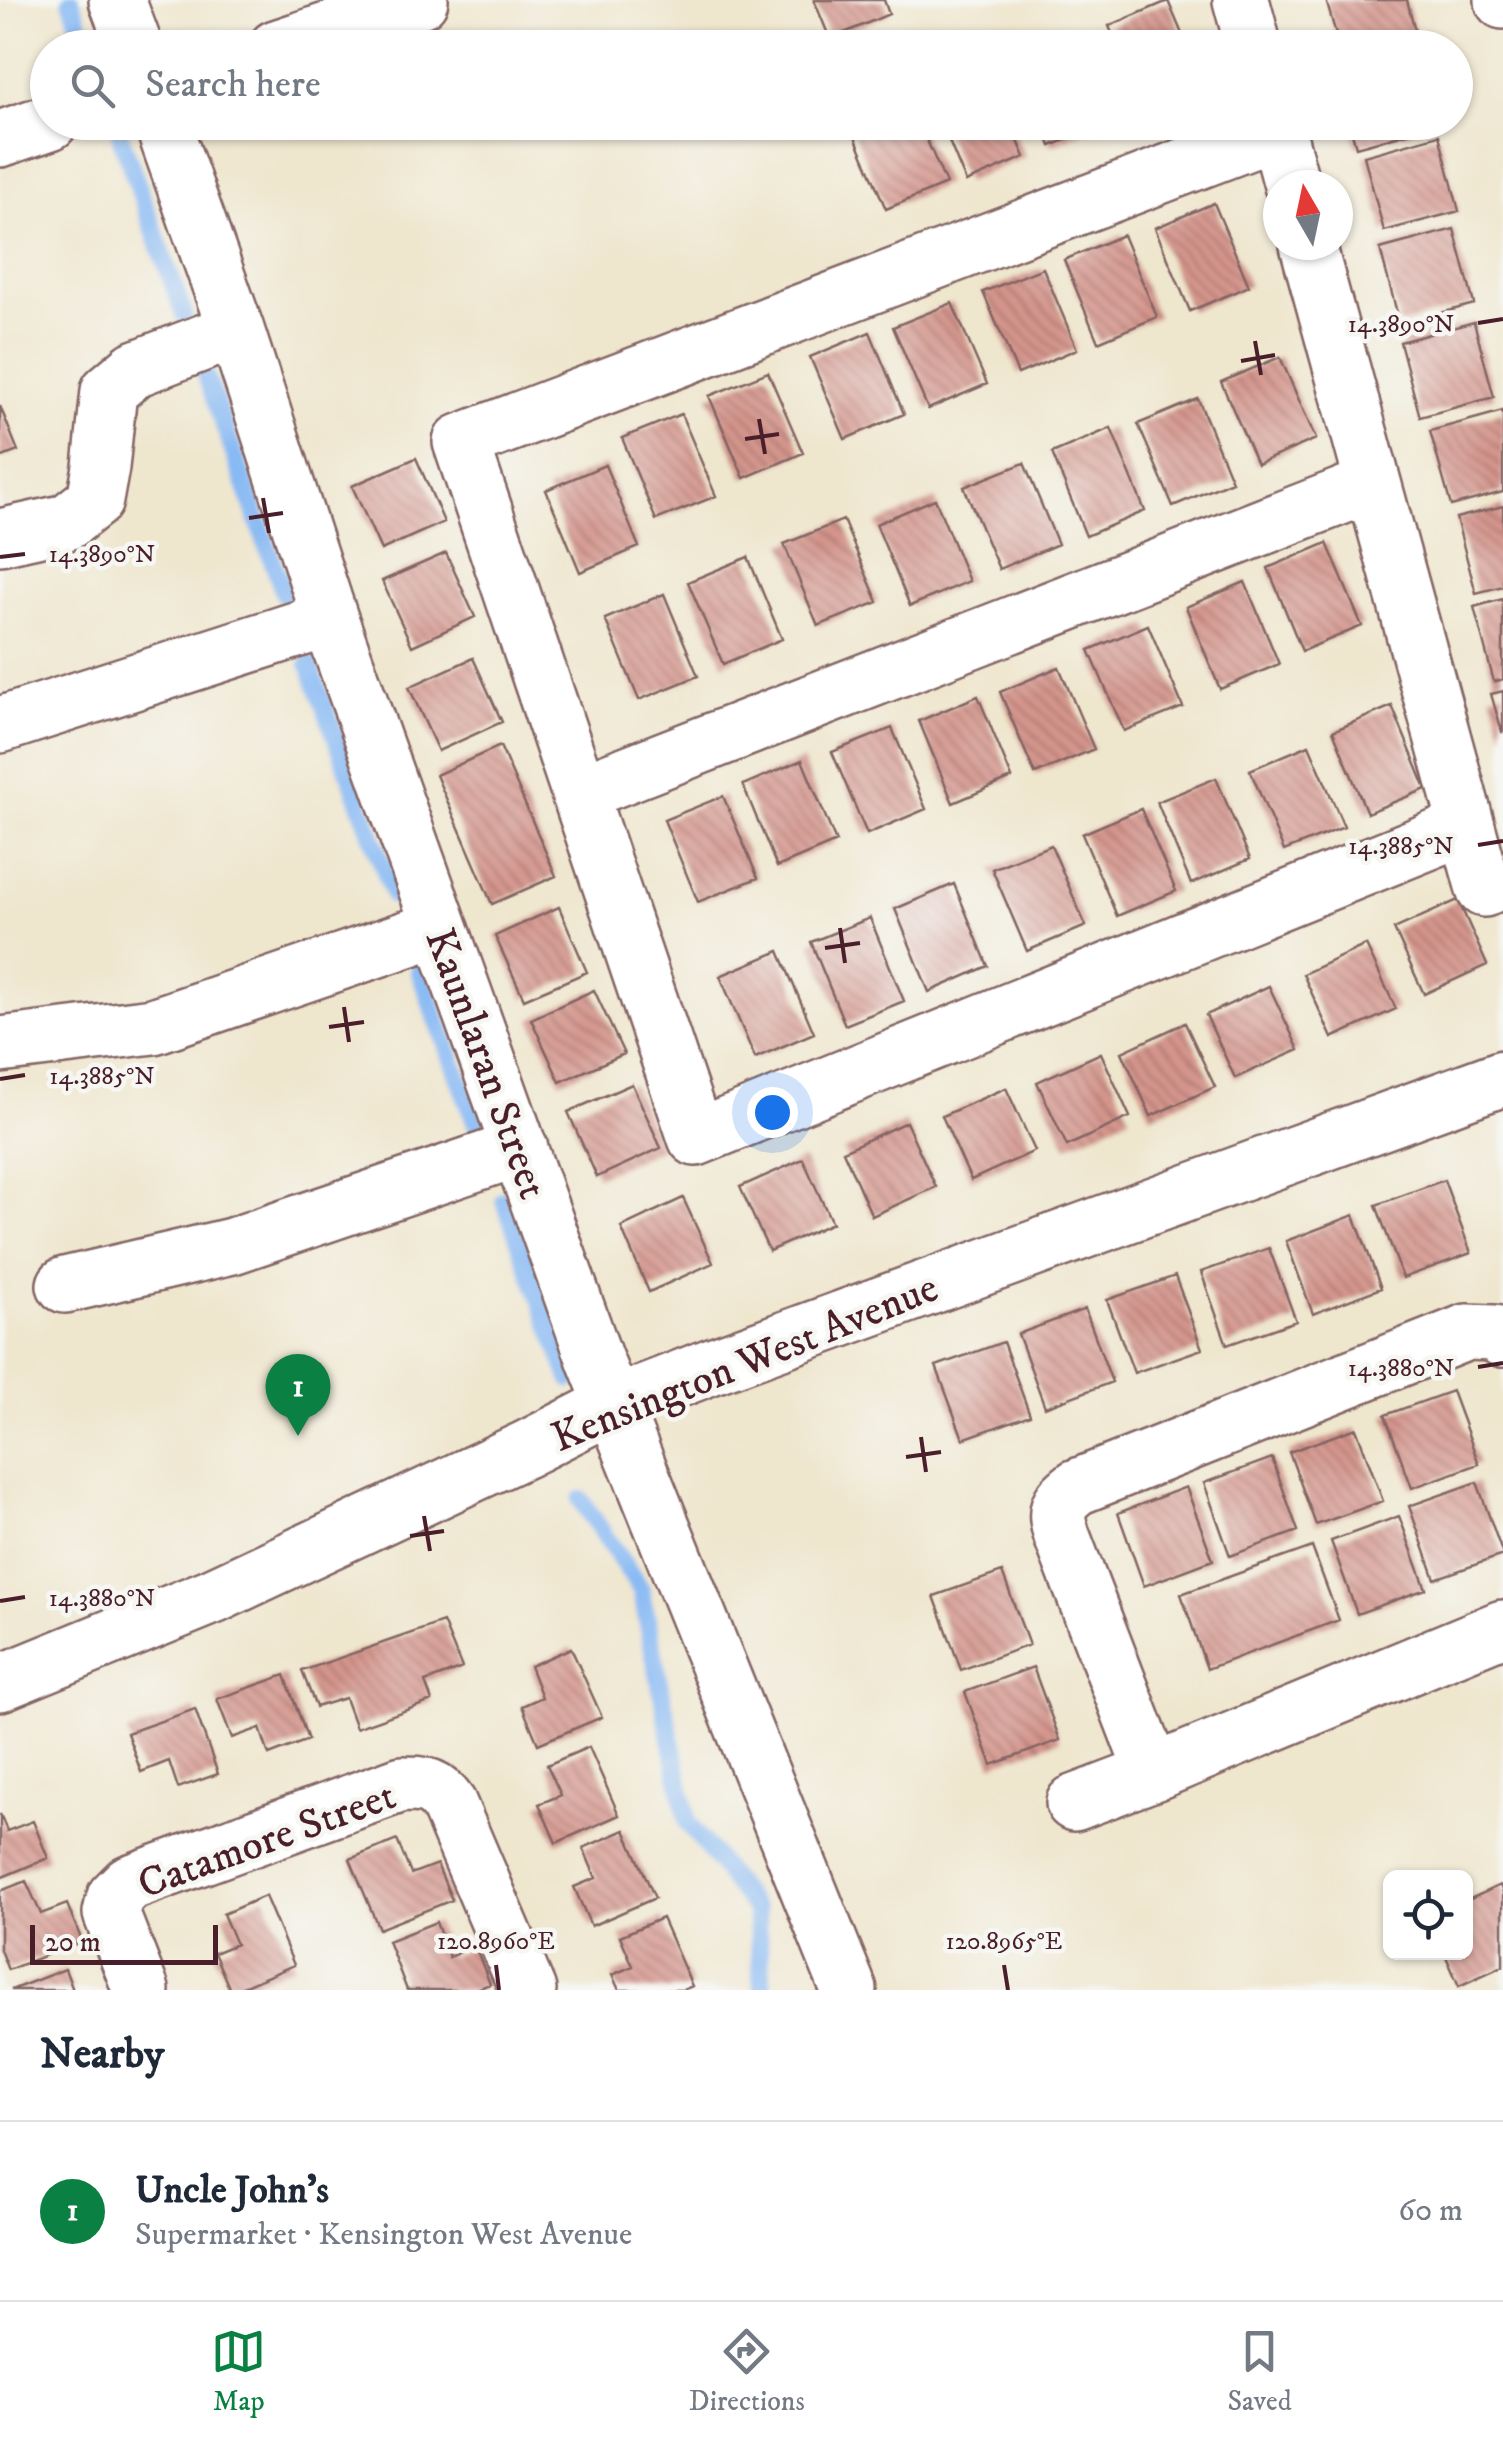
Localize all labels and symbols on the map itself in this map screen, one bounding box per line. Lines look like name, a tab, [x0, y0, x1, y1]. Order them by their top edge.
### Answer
north arrow	[1263, 170, 1353, 260]
text: 14.3890°N	[1348, 309, 1454, 340]
text: 14.3890°N	[49, 539, 155, 570]
text: 14.3885°N	[1348, 831, 1454, 862]
street label: Kaunlaran Street	[412, 922, 558, 1206]
text: 14.3885°N	[49, 1061, 155, 1092]
your location	[747, 1087, 798, 1138]
street label: Kensington West Avenue	[544, 1263, 946, 1465]
text: 14.3880°N	[1348, 1353, 1454, 1384]
pin: 1	[266, 1354, 330, 1436]
text: 14.3880°N	[49, 1583, 155, 1614]
street label: Catamore Street	[131, 1770, 403, 1911]
scale bar	[30, 1920, 218, 1964]
text: 120.8960°E	[437, 1926, 555, 1957]
text: 120.8965°E	[946, 1926, 1062, 1957]

